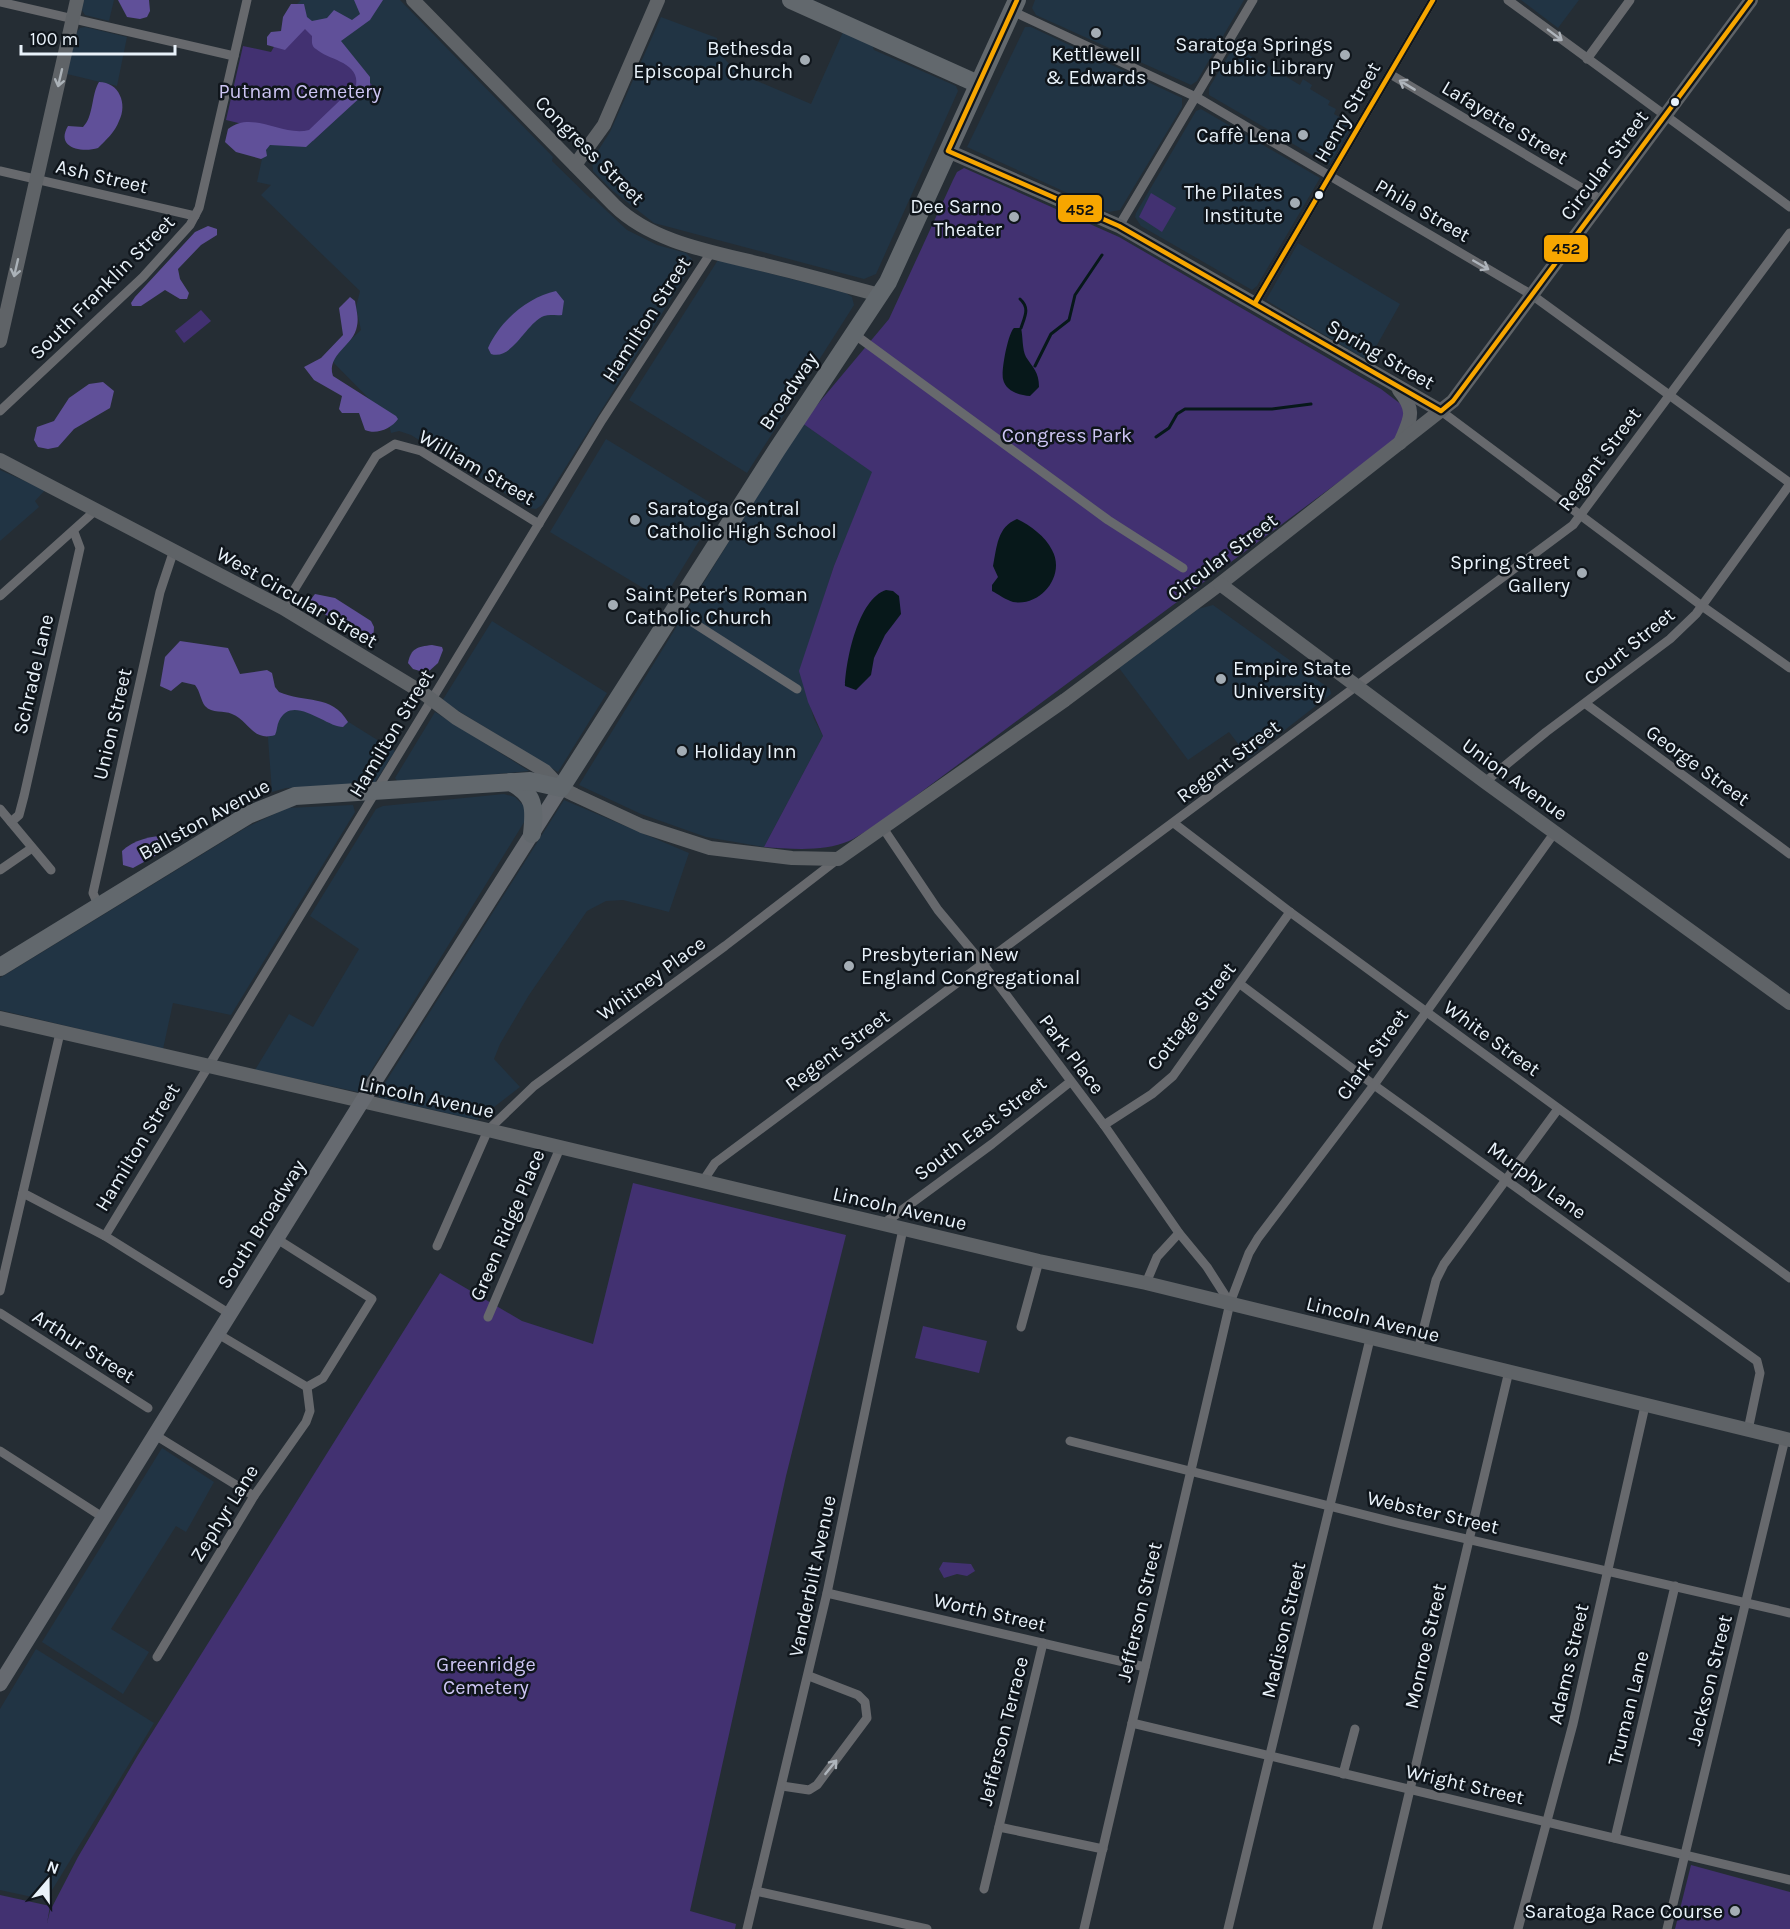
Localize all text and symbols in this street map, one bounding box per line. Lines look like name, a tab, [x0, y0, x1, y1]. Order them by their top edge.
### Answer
scale bar	[21, 18, 176, 56]
marker: Kettlewell & Edwards	[1089, 26, 1103, 40]
text: 100 m	[30, 28, 78, 50]
one-way arrow	[1547, 29, 1563, 41]
place label: Saratoga Springs Public Library	[1175, 33, 1333, 79]
place label: Bethesda Episcopal Church	[633, 37, 793, 83]
place label: Kettlewell & Edwards	[1045, 43, 1147, 89]
marker: Saratoga Springs Public Library	[1338, 48, 1352, 62]
marker: Bethesda Episcopal Church	[798, 53, 812, 67]
street label: Henry Street	[1309, 58, 1386, 166]
one-way arrow	[54, 68, 66, 87]
street label: Lafayette Street	[1438, 76, 1572, 169]
one-way arrow	[1399, 78, 1416, 90]
park label: Putnam Cemetery	[218, 80, 382, 103]
street label: Congress Street	[530, 91, 649, 210]
unlabelled marker	[1669, 96, 1681, 108]
street label: Circular Street	[1556, 106, 1653, 225]
place label: Caffè Lena	[1196, 124, 1291, 147]
marker: Caffè Lena	[1296, 128, 1310, 142]
street label: Ash Street	[54, 155, 151, 198]
street label: Phila Street	[1371, 174, 1475, 247]
place label: The Pilates Institute	[1184, 181, 1283, 227]
unlabelled marker	[1313, 189, 1325, 201]
line badge: 452	[1057, 194, 1103, 223]
place label: Dee Sarno Theater	[910, 195, 1003, 241]
marker: The Pilates Institute	[1288, 196, 1302, 210]
text: 452	[1066, 200, 1094, 219]
street label: South Franklin Street	[25, 210, 180, 364]
marker: Dee Sarno Theater	[1007, 210, 1021, 224]
line badge: 452	[1543, 234, 1589, 263]
text: 452	[1552, 239, 1580, 258]
street label: Hamilton Street	[597, 252, 696, 386]
one-way arrow	[10, 258, 22, 277]
one-way arrow	[1472, 260, 1489, 272]
street label: Spring Street	[1323, 314, 1439, 395]
street label: Broadway	[754, 348, 823, 434]
street label: Regent Street	[1553, 403, 1646, 515]
park label: Congress Park	[1002, 424, 1132, 447]
street label: William Street	[415, 425, 539, 510]
place label: Saratoga Central Catholic High School	[647, 497, 837, 543]
street label: Circular Street	[1163, 508, 1282, 606]
marker: Saratoga Central Catholic High School	[628, 513, 642, 527]
street label: West Circular Street	[212, 542, 382, 653]
place label: Spring Street Gallery	[1450, 551, 1570, 597]
marker: Spring Street Gallery	[1575, 566, 1589, 580]
place label: Saint Peter's Roman Catholic Church	[625, 583, 808, 629]
marker: Saint Peter's Roman Catholic Church	[606, 598, 620, 612]
street label: Court Street	[1579, 603, 1680, 690]
street label: Schrade Lane	[9, 612, 58, 736]
place label: Empire State University	[1233, 657, 1351, 703]
street label: Hamilton Street	[344, 665, 439, 801]
street label: Union Street	[88, 666, 137, 782]
marker: Empire State University	[1214, 672, 1228, 686]
street label: Regent Street	[1172, 715, 1285, 808]
street label: George Street	[1642, 720, 1754, 811]
street label: Union Avenue	[1458, 733, 1572, 825]
place label: Holiday Inn	[694, 740, 797, 763]
marker: Holiday Inn	[675, 744, 689, 758]
street label: Ballston Avenue	[135, 774, 274, 865]
street label: Whitney Place	[593, 931, 710, 1025]
place label: Presbyterian New England Congregational	[861, 943, 1080, 989]
street label: Cottage Street	[1142, 957, 1241, 1075]
marker: Presbyterian New England Congregational	[842, 959, 856, 973]
street label: White Street	[1439, 996, 1545, 1081]
street label: Clark Street	[1332, 1004, 1413, 1104]
street label: Regent Street	[781, 1005, 894, 1096]
street label: Park Place	[1034, 1010, 1109, 1099]
street label: South East Street	[910, 1071, 1051, 1186]
street label: Lincoln Avenue	[358, 1072, 496, 1123]
street label: Hamilton Street	[90, 1079, 185, 1215]
street label: Murphy Lane	[1483, 1137, 1591, 1224]
street label: Green Ridge Place	[465, 1146, 550, 1304]
street label: South Broadway	[213, 1156, 310, 1293]
street label: Lincoln Avenue	[831, 1182, 969, 1235]
street label: Lincoln Avenue	[1304, 1292, 1442, 1347]
street label: Arthur Street	[28, 1305, 140, 1388]
street label: Zephyr Lane	[186, 1461, 263, 1566]
street label: Webster Street	[1365, 1486, 1501, 1539]
street label: Vanderbilt Avenue	[784, 1493, 841, 1659]
street label: Jefferson Street	[1112, 1540, 1167, 1684]
street label: Madison Street	[1257, 1559, 1310, 1700]
street label: Monroe Street	[1400, 1581, 1451, 1711]
street label: Worth Street	[931, 1588, 1049, 1637]
street label: Adams Street	[1543, 1601, 1594, 1727]
street label: Jackson Street	[1682, 1612, 1737, 1748]
street label: Truman Lane	[1603, 1649, 1654, 1768]
park label: Greenridge Cemetery	[436, 1653, 536, 1699]
street label: Jefferson Terrace	[974, 1654, 1033, 1808]
one-way arrow	[824, 1760, 837, 1776]
street label: Wright Street	[1403, 1760, 1527, 1809]
north arrow	[18, 1851, 78, 1911]
text: N	[44, 1856, 62, 1878]
place label: Saratoga Race Course	[1524, 1900, 1723, 1923]
marker: Saratoga Race Course	[1728, 1904, 1742, 1918]

